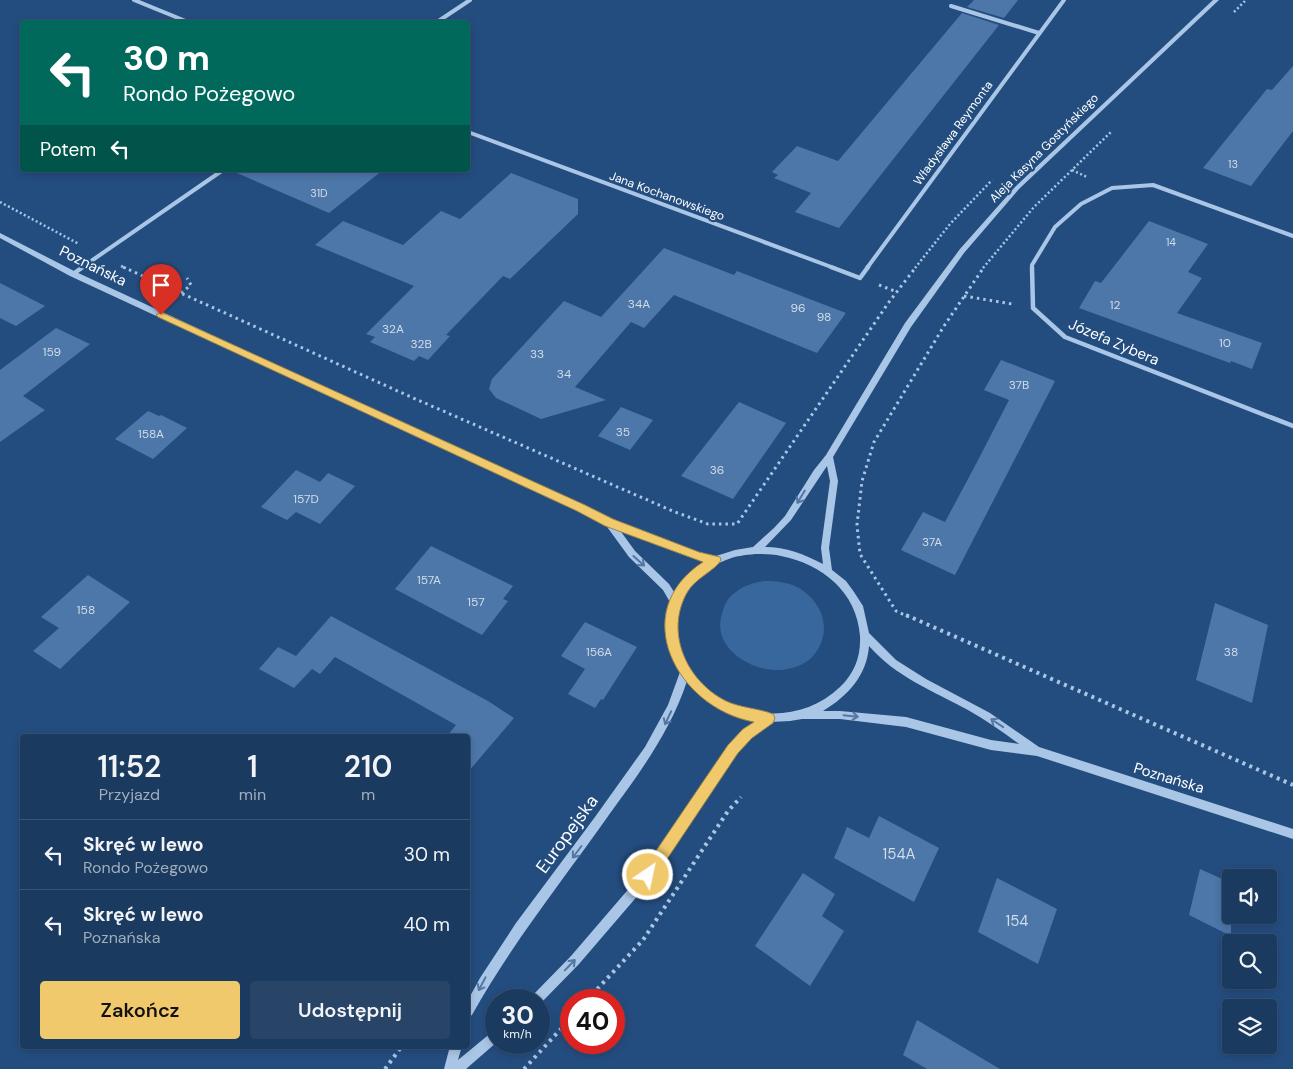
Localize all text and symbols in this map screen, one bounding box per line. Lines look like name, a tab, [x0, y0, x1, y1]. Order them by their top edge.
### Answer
text: 30 m	[123, 35, 210, 81]
icon: left	[40, 40, 105, 105]
street label: Władysława Reymonta	[910, 78, 996, 188]
text: Rondo Pożegowo	[123, 79, 295, 108]
street label: Aleja Kasyna Gostyńskiego	[986, 90, 1102, 206]
icon: left	[106, 135, 134, 163]
text: Potem	[40, 137, 96, 162]
house number: 13	[1228, 157, 1238, 171]
street label: Jana Kochanowskiego	[607, 168, 727, 224]
house number: 31D	[310, 186, 328, 200]
house number: 14	[1166, 235, 1176, 249]
street label: Poznańska	[56, 241, 130, 291]
pin	[140, 264, 182, 315]
icon: arrive	[147, 271, 175, 299]
house number: 34A	[628, 296, 650, 312]
house number: 12	[1110, 297, 1120, 313]
house number: 96	[790, 300, 806, 316]
house number: 98	[817, 309, 831, 325]
street label: Józefa Zybera	[1066, 314, 1162, 370]
house number: 32A	[382, 321, 404, 337]
house number: 10	[1219, 335, 1231, 351]
house number: 32B	[410, 336, 432, 352]
house number: 159	[43, 344, 61, 360]
house number: 33	[530, 346, 544, 362]
house number: 34	[557, 366, 571, 382]
house number: 37B	[1009, 377, 1029, 393]
house number: 35	[616, 424, 630, 440]
house number: 158A	[138, 426, 164, 442]
house number: 36	[710, 462, 724, 478]
one-way arrow	[796, 489, 806, 503]
house number: 157D	[293, 491, 319, 507]
house number: 37A	[922, 534, 942, 550]
one-way arrow	[632, 555, 645, 567]
house number: 157A	[417, 572, 441, 588]
house number: 157	[467, 594, 485, 610]
house number: 158	[77, 602, 95, 618]
house number: 156A	[586, 644, 612, 660]
house number: 38	[1224, 644, 1238, 660]
one-way arrow	[663, 710, 672, 725]
one-way arrow	[842, 711, 858, 721]
one-way arrow	[990, 718, 1004, 728]
text: 11:52	[98, 747, 161, 786]
text: 1	[247, 747, 258, 786]
text: 210	[344, 747, 392, 786]
street label: Poznańska	[1131, 758, 1207, 798]
text: Przyjazd	[99, 784, 160, 805]
text: min	[239, 784, 266, 805]
text: m	[361, 784, 375, 805]
street label: Europejska	[530, 790, 604, 878]
text: Skręć w lewo	[83, 832, 204, 857]
icon: left	[40, 841, 68, 869]
text: 30 m	[404, 842, 450, 867]
house number: 154A	[883, 844, 915, 864]
one-way arrow	[572, 845, 582, 859]
position arrow	[621, 848, 673, 900]
text: Rondo Pożegowo	[83, 857, 208, 878]
map controls	[1222, 869, 1277, 1054]
button: sound	[1222, 869, 1277, 924]
text: Skręć w lewo	[83, 902, 204, 927]
icon: left	[40, 911, 68, 939]
house number: 154	[1006, 911, 1028, 931]
text: 40 m	[403, 912, 450, 937]
text: Poznańska	[83, 927, 160, 948]
button: search	[1222, 934, 1277, 989]
one-way arrow	[564, 959, 576, 971]
one-way arrow	[477, 976, 487, 991]
button: Zakończ	[40, 981, 240, 1039]
button: Udostępnij	[250, 981, 450, 1039]
speed limit sign: 40	[560, 989, 625, 1054]
text: 30	[501, 999, 534, 1032]
button: layers	[1222, 999, 1277, 1054]
text: km/h	[503, 1026, 532, 1042]

